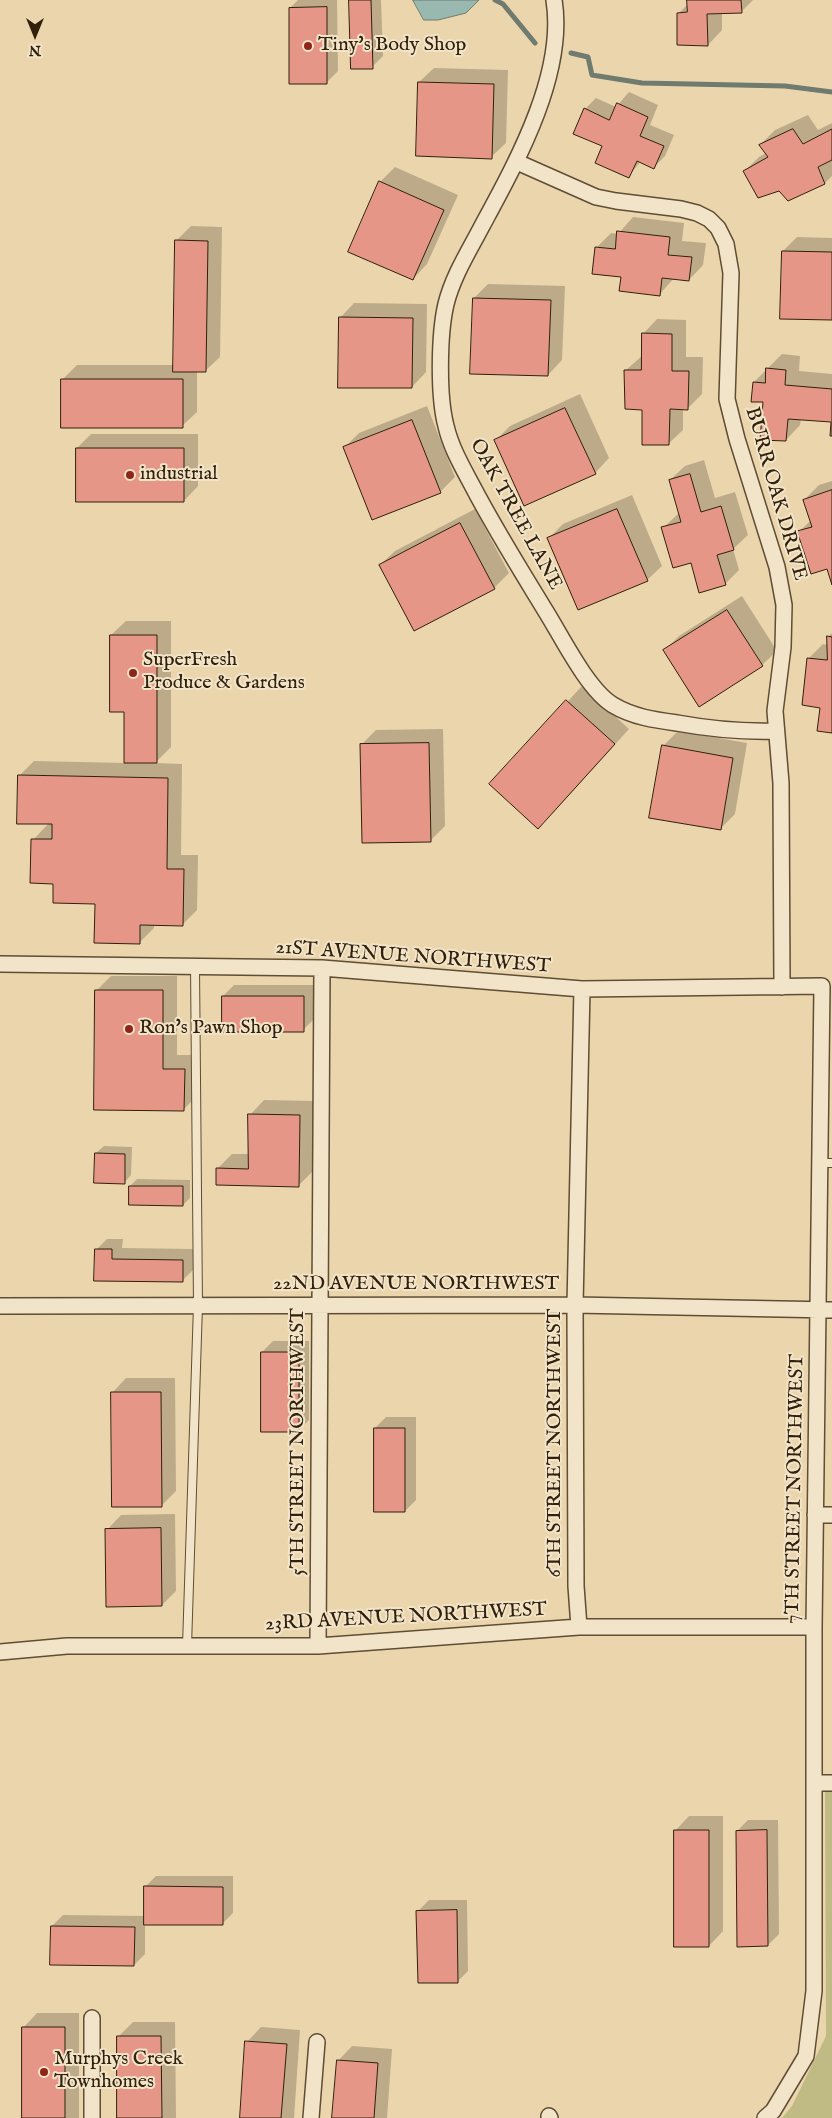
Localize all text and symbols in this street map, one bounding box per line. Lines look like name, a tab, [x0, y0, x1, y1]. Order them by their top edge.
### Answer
north arrow	[10, 10, 60, 60]
place label: Tiny's Body Shop	[318, 34, 466, 58]
marker: Tiny's Body Shop	[302, 40, 314, 52]
text: N	[29, 41, 41, 59]
street label: BURR OAK DRIVE	[739, 404, 811, 584]
street label: OAK TREE LANE	[464, 435, 566, 595]
place label: industrial	[140, 463, 218, 487]
marker: industrial	[124, 469, 136, 481]
place label: SuperFresh Produce & Gardens	[143, 649, 305, 696]
marker: SuperFresh Produce & Gardens	[127, 667, 139, 679]
street label: 21ST AVENUE NORTHWEST	[275, 936, 551, 980]
place label: Ron's Pawn Shop	[139, 1017, 283, 1041]
marker: Ron's Pawn Shop	[123, 1023, 135, 1035]
street label: 22ND AVENUE NORTHWEST	[273, 1273, 559, 1297]
street label: 5TH STREET NORTHWEST	[287, 1308, 311, 1576]
street label: 6TH STREET NORTHWEST	[544, 1309, 568, 1577]
street label: 7TH STREET NORTHWEST	[782, 1354, 810, 1624]
street label: 23RD AVENUE NORTHWEST	[265, 1599, 547, 1637]
place label: Murphys Creek Townhomes	[54, 2048, 183, 2095]
marker: Murphys Creek Townhomes	[38, 2066, 50, 2078]

